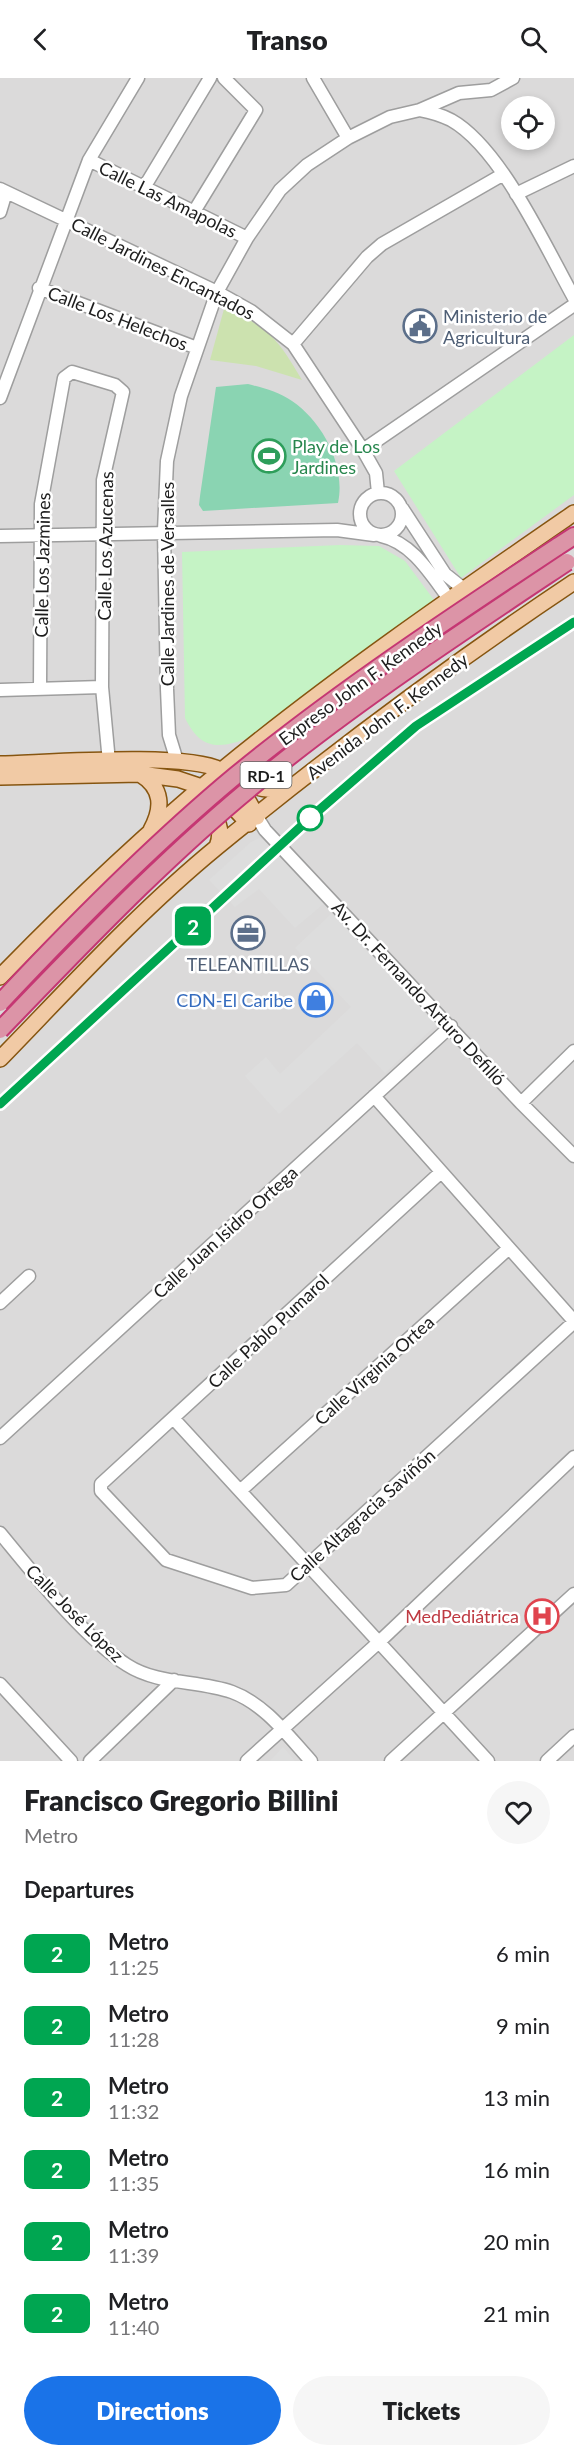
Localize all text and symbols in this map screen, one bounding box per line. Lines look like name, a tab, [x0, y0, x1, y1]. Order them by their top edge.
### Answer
icon: back	[24, 23, 57, 56]
text: Transo	[246, 23, 328, 56]
icon: search	[517, 23, 550, 56]
map controls	[501, 96, 555, 150]
button: locate	[501, 96, 555, 150]
street label: Calle Las Amapolas	[95, 156, 241, 242]
street label: Calle Jardines Encantados	[68, 212, 259, 324]
street label: Calle Los Helechos	[45, 281, 191, 355]
place label: Ministerio de Agricultura	[443, 305, 547, 348]
public building icon: Ministerio de Agricultura	[402, 308, 438, 344]
place label: Play de Los Jardines	[292, 435, 380, 478]
sports icon: Play de Los Jardines	[251, 438, 287, 474]
street label: Calle Los Azucenas	[93, 471, 117, 621]
street label: Calle Jardines de Versalles	[156, 481, 178, 686]
street label: Calle Los Jazmines	[30, 492, 54, 638]
street label: Expreso John F. Kennedy	[274, 616, 447, 750]
street label: Avenida John F. Kennedy	[302, 648, 473, 784]
road number: RD-1	[240, 762, 292, 788]
unlabelled marker	[297, 805, 323, 831]
street label: Av. Dr. Fernando Arturo Defilló	[328, 896, 510, 1090]
line badge: 2	[174, 906, 212, 946]
text: 2	[187, 914, 199, 939]
office icon: TELEANTILLAS	[230, 915, 266, 951]
place label: TELEANTILLAS	[187, 953, 309, 975]
shop icon: CDN-El Caribe	[298, 982, 334, 1018]
place label: CDN-El Caribe	[176, 989, 293, 1011]
street label: Calle Juan Isidro Ortega	[148, 1161, 302, 1303]
street label: Calle Pablo Pumarol	[203, 1269, 333, 1393]
street label: Calle Virginia Ortea	[310, 1311, 438, 1429]
street label: Calle Altagracia Saviñón	[285, 1444, 439, 1586]
street label: Calle José López	[22, 1560, 128, 1666]
hospital icon: MedPediátrica	[524, 1598, 560, 1634]
place label: MedPediátrica	[405, 1605, 519, 1627]
button: heart	[487, 1781, 550, 1844]
text: Francisco Gregorio Billini	[24, 1783, 338, 1817]
text: Metro	[24, 1823, 78, 1847]
text: Departures	[24, 1876, 134, 1903]
text: Metro	[108, 1928, 169, 1955]
text: 6 min	[496, 1940, 550, 1967]
text: 2	[51, 1941, 63, 1966]
text: 11:25	[108, 1955, 159, 1979]
text: Metro	[108, 2000, 169, 2027]
text: 9 min	[496, 2012, 550, 2039]
text: 2	[51, 2013, 63, 2038]
text: 11:28	[108, 2027, 159, 2051]
text: Metro	[108, 2072, 169, 2099]
text: 13 min	[483, 2084, 550, 2111]
text: 2	[51, 2085, 63, 2110]
text: 11:32	[108, 2099, 159, 2123]
text: Metro	[108, 2144, 169, 2171]
text: 16 min	[483, 2156, 550, 2183]
text: 2	[51, 2157, 63, 2182]
text: 11:35	[108, 2171, 159, 2195]
text: Metro	[108, 2216, 169, 2243]
text: 20 min	[483, 2228, 550, 2255]
text: 2	[51, 2229, 63, 2254]
text: 11:39	[108, 2243, 159, 2267]
text: Metro	[108, 2288, 169, 2315]
text: 21 min	[483, 2300, 550, 2327]
text: 2	[51, 2301, 63, 2326]
text: 11:40	[108, 2315, 159, 2339]
button: Directions	[24, 2376, 281, 2445]
button: Tickets	[293, 2376, 550, 2445]

